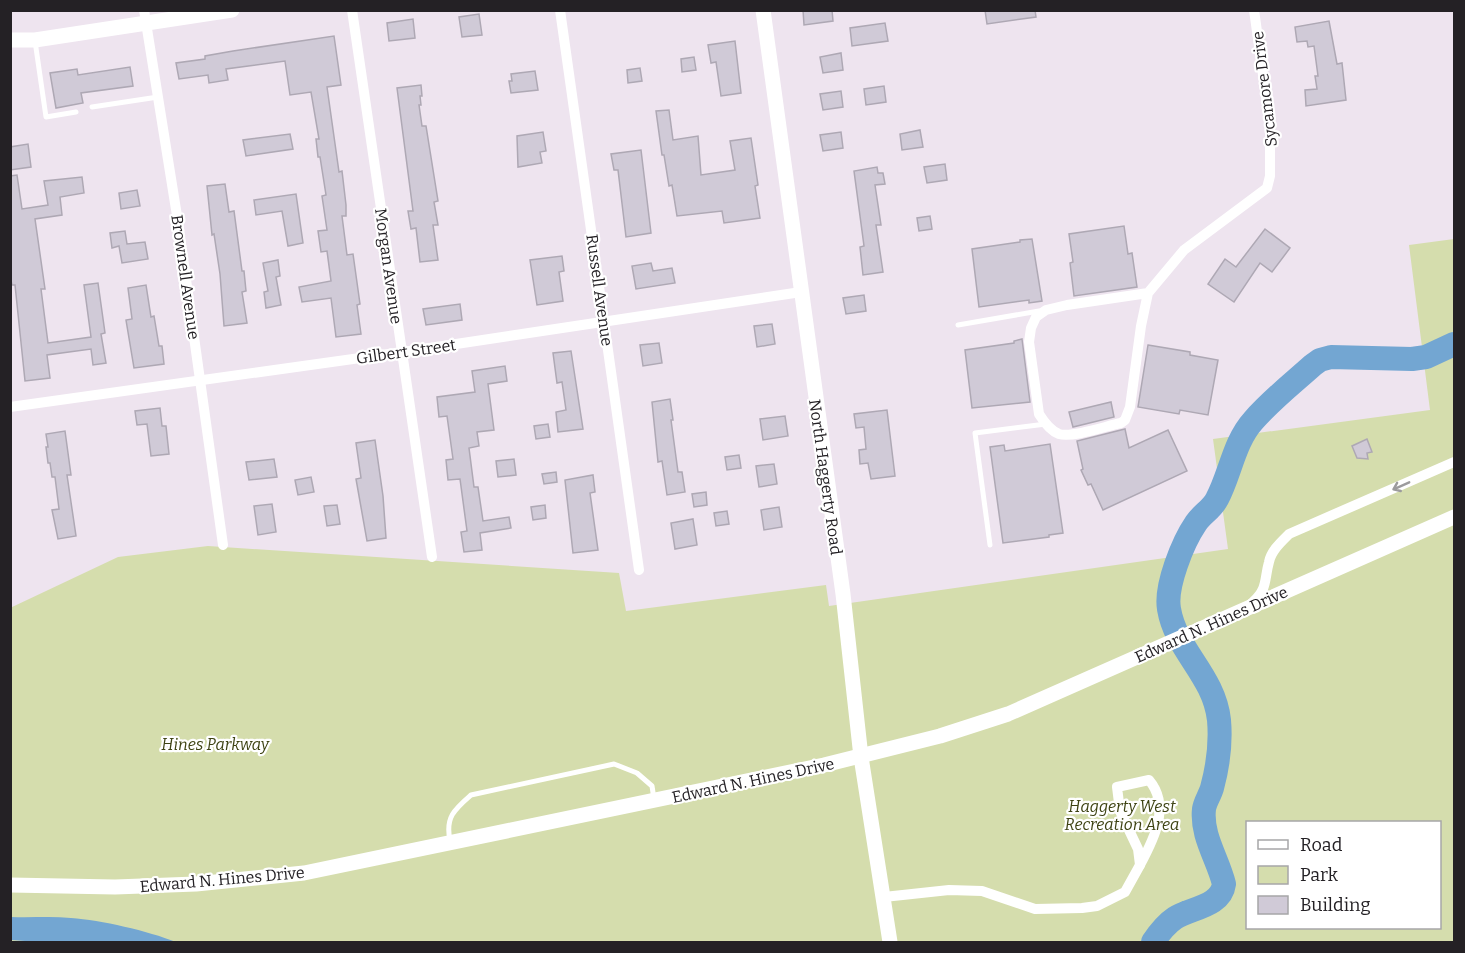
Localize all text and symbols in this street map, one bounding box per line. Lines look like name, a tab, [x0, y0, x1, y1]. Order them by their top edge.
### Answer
street label: Sycamore Drive	[1248, 30, 1281, 148]
street label: Morgan Avenue	[371, 207, 406, 325]
street label: Brownell Avenue	[167, 213, 204, 341]
street label: Russell Avenue	[582, 233, 617, 347]
street label: Gilbert Street	[355, 335, 457, 368]
street label: North Haggerty Road	[805, 398, 846, 557]
one-way arrow	[1392, 481, 1411, 492]
street label: Edward N. Hines Drive	[1132, 582, 1291, 667]
park label: Hines Parkway	[161, 735, 270, 754]
street label: Edward N. Hines Drive	[670, 754, 836, 807]
park label: Haggerty West Recreation Area	[1065, 797, 1179, 834]
legend	[1246, 821, 1441, 929]
text: Road	[1300, 834, 1343, 856]
street label: Edward N. Hines Drive	[139, 863, 305, 896]
text: Park	[1300, 864, 1339, 886]
text: Building	[1300, 894, 1371, 916]

